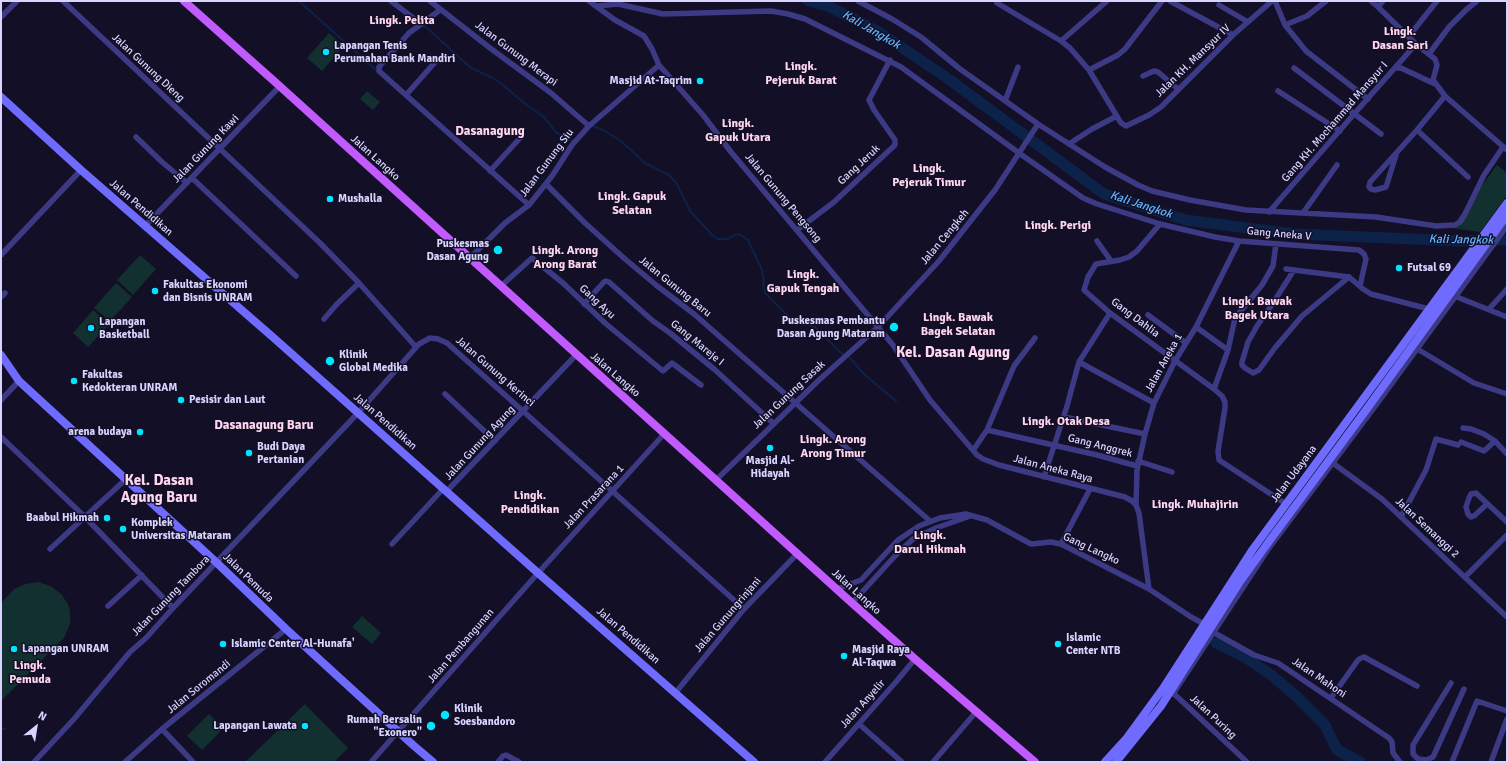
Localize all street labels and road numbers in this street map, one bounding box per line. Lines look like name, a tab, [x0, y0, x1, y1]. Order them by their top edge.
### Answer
street label: Jalan Gunung Merapi	[472, 19, 560, 89]
street label: Jalan KH. Mansyur IV	[1153, 22, 1233, 100]
street label: Jalan Gunung Dieng	[109, 31, 187, 105]
street label: Gang KH. Mochammad Mansyur I	[1279, 59, 1391, 185]
street label: Jalan Gunung Kawi	[170, 112, 242, 186]
street label: Jalan Gunung Siu	[517, 126, 577, 200]
street label: Jalan Langko	[348, 133, 402, 183]
street label: Gang Jeruk	[835, 142, 883, 188]
street label: Jalan Gunung Pengsong	[742, 151, 824, 245]
street label: Jalan Pendidikan	[107, 177, 175, 239]
street label: Jalan Cengkeh	[918, 207, 972, 267]
street label: Gang Aneka V	[1246, 225, 1312, 243]
street label: Jalan Gunung Baru	[636, 254, 714, 320]
street label: Gang Ayu	[576, 282, 618, 322]
street label: Gang Dahlia	[1108, 296, 1162, 340]
street label: Gang Mareje I	[668, 317, 726, 369]
street label: Jalan Aneka 1	[1142, 331, 1186, 395]
street label: Jalan Gunung Kerinci	[453, 334, 537, 410]
street label: Jalan Langko	[587, 350, 643, 400]
street label: Jalan Gunung Sasak	[750, 358, 828, 432]
street label: Jalan Pendidikan	[351, 391, 419, 453]
street label: Jalan Gunung Agung	[442, 403, 518, 483]
street label: Gang Anggrek	[1066, 432, 1134, 460]
street label: Jalan Udayana	[1268, 443, 1320, 505]
street label: Jalan Aneka Raya	[1012, 452, 1094, 486]
street label: Jalan Prasarana 1	[561, 462, 627, 532]
street label: Jalan Semanggi 2	[1392, 495, 1462, 561]
street label: Gang Langko	[1061, 530, 1121, 568]
street label: Jalan Pemuda	[220, 551, 276, 605]
street label: Jalan Gunung Tambora	[129, 553, 213, 639]
street label: Jalan Langko	[829, 567, 883, 617]
street label: Jalan Gunungrinjani	[692, 575, 764, 655]
street label: Jalan Pendidikan	[594, 605, 662, 667]
street label: Jalan Pembangunan	[425, 606, 497, 686]
street label: Jalan Mahoni	[1289, 655, 1349, 701]
street label: Jalan Soromandi	[165, 657, 233, 717]
street label: Jalan Anyelir	[838, 677, 888, 731]
street label: Jalan Puring	[1187, 692, 1239, 742]

